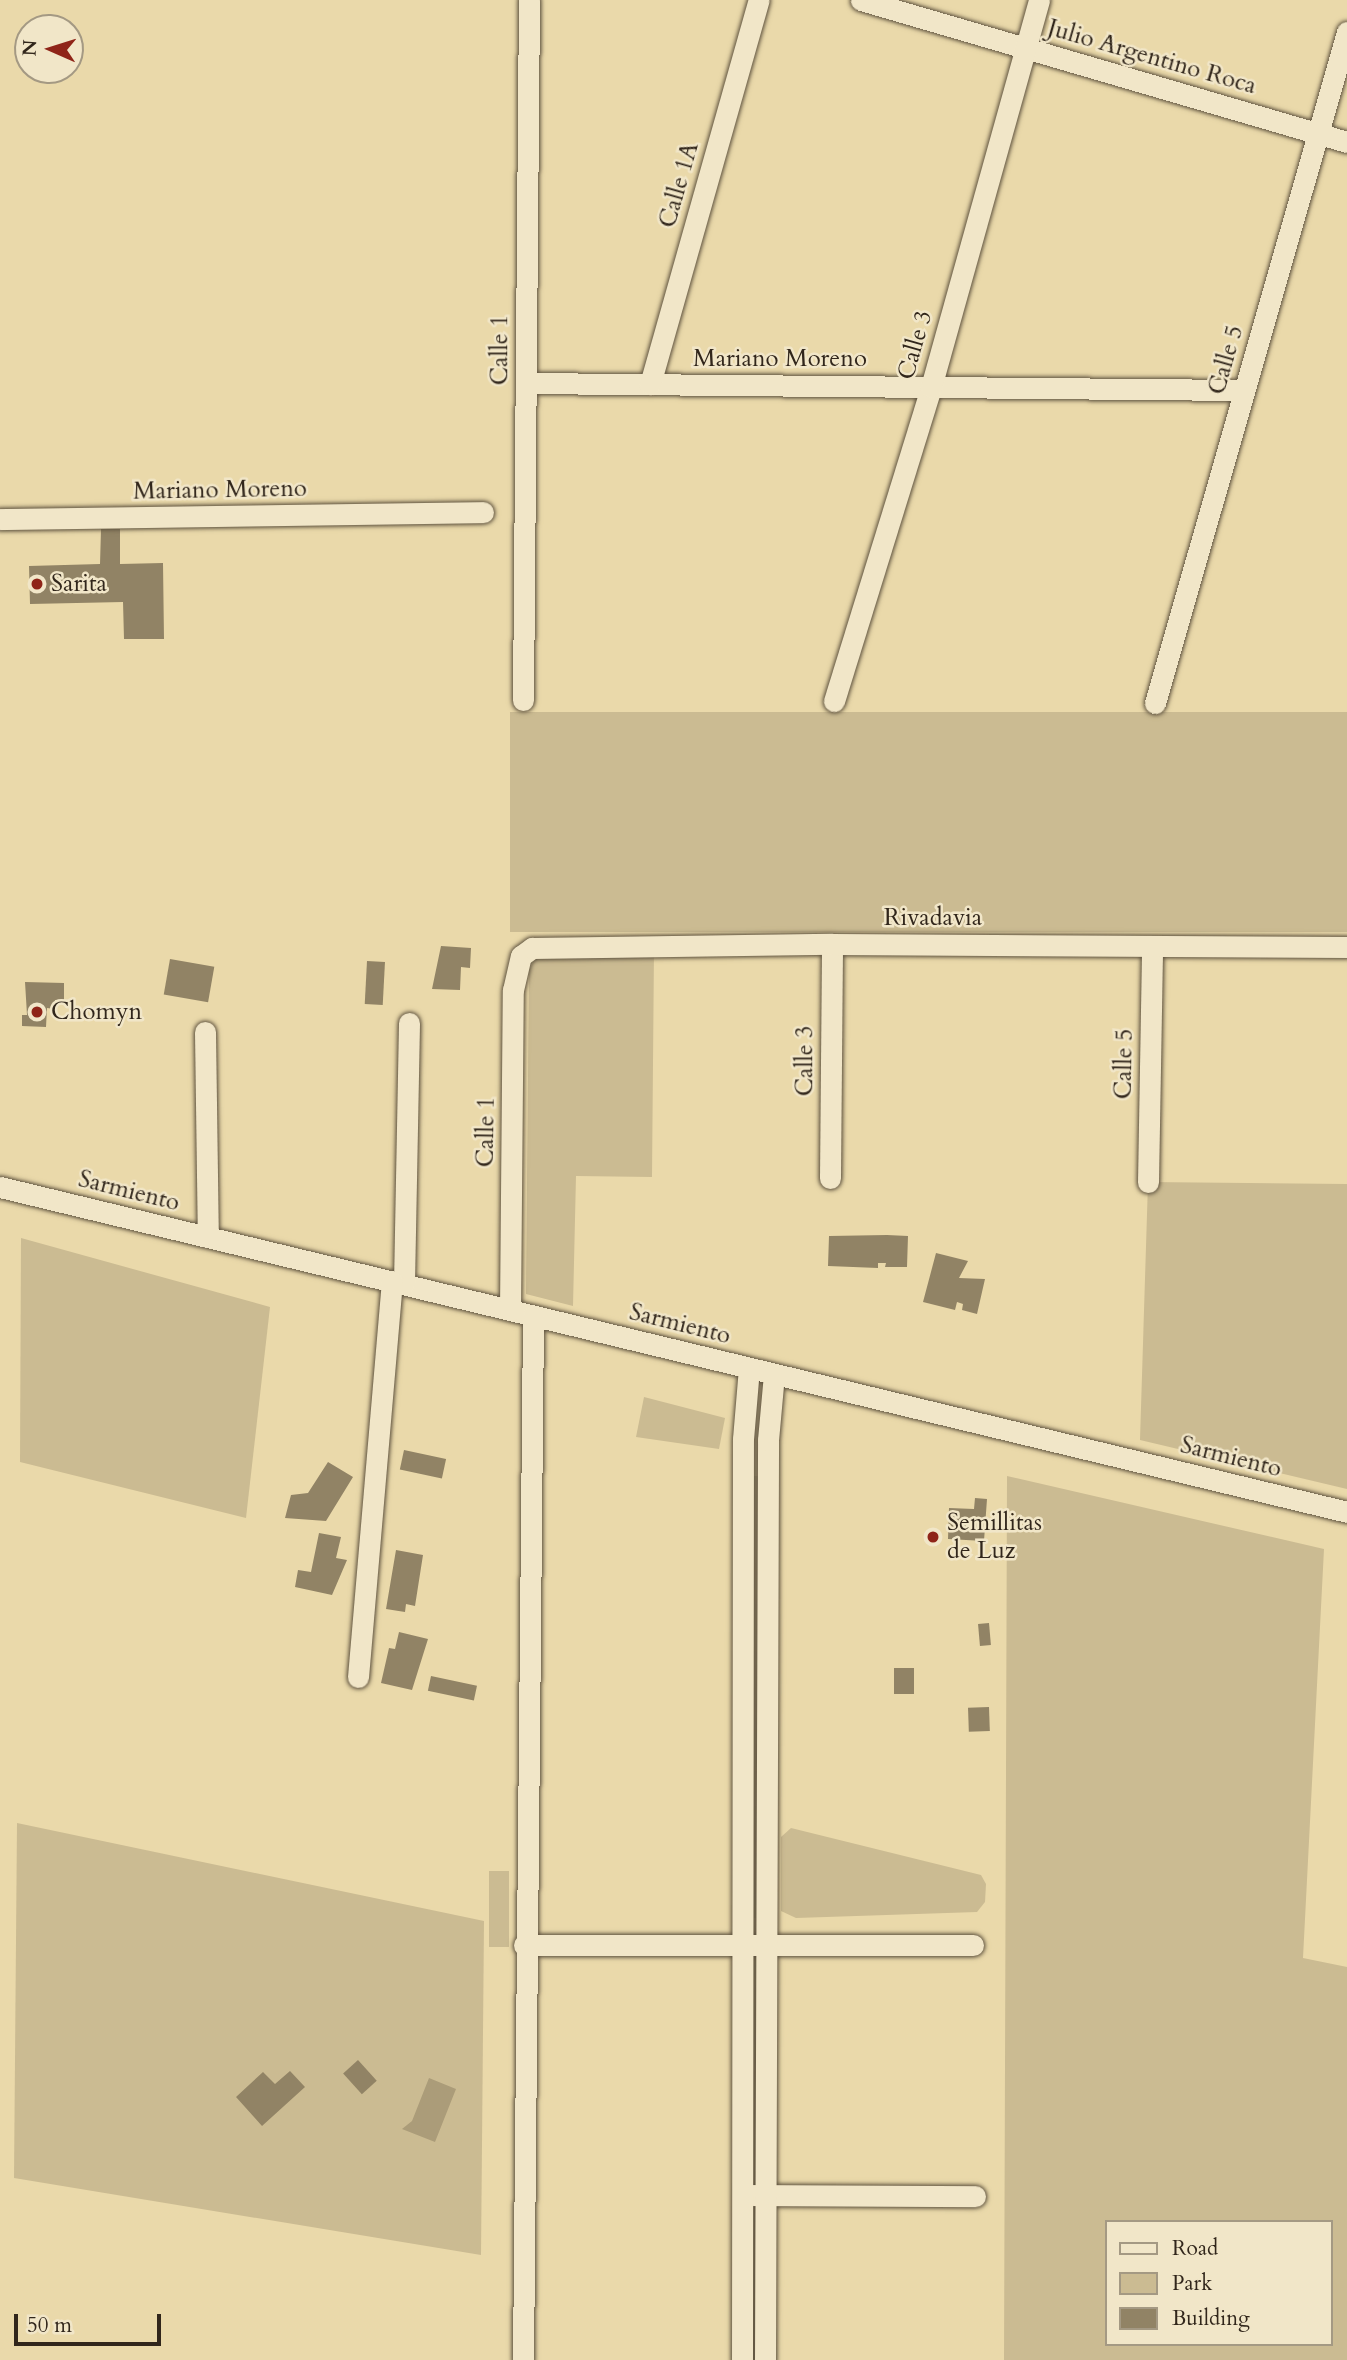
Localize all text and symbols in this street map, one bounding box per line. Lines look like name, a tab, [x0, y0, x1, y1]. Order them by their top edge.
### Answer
street label: Julio Argentino Roca	[1044, 13, 1260, 101]
north arrow	[14, 14, 84, 84]
text: N	[17, 39, 43, 57]
street label: Calle 1A	[653, 139, 705, 231]
street label: Calle 3	[891, 307, 939, 383]
street label: Calle 1	[486, 315, 514, 385]
street label: Calle 5	[1202, 322, 1250, 398]
street label: Mariano Moreno	[693, 345, 867, 373]
street label: Mariano Moreno	[133, 474, 307, 506]
place label: Sarita	[51, 570, 107, 598]
marker: Sarita	[29, 576, 45, 592]
street label: Rivadavia	[884, 904, 982, 932]
place label: Chomyn	[51, 998, 142, 1026]
marker: Chomyn	[29, 1004, 45, 1020]
street label: Calle 3	[791, 1026, 819, 1096]
street label: Calle 5	[1109, 1028, 1139, 1100]
street label: Calle 1	[471, 1096, 501, 1168]
street label: Sarmiento	[75, 1165, 183, 1217]
street label: Sarmiento	[626, 1298, 734, 1350]
street label: Sarmiento	[1177, 1431, 1285, 1483]
place label: Semillitas de Luz	[947, 1509, 1042, 1565]
marker: Semillitas de Luz	[925, 1529, 941, 1545]
legend	[1106, 2220, 1333, 2346]
text: Road	[1172, 2234, 1218, 2263]
text: Park	[1172, 2269, 1212, 2298]
scale bar	[18, 2300, 164, 2344]
text: Building	[1172, 2304, 1250, 2333]
text: 50 m	[27, 2311, 72, 2340]

